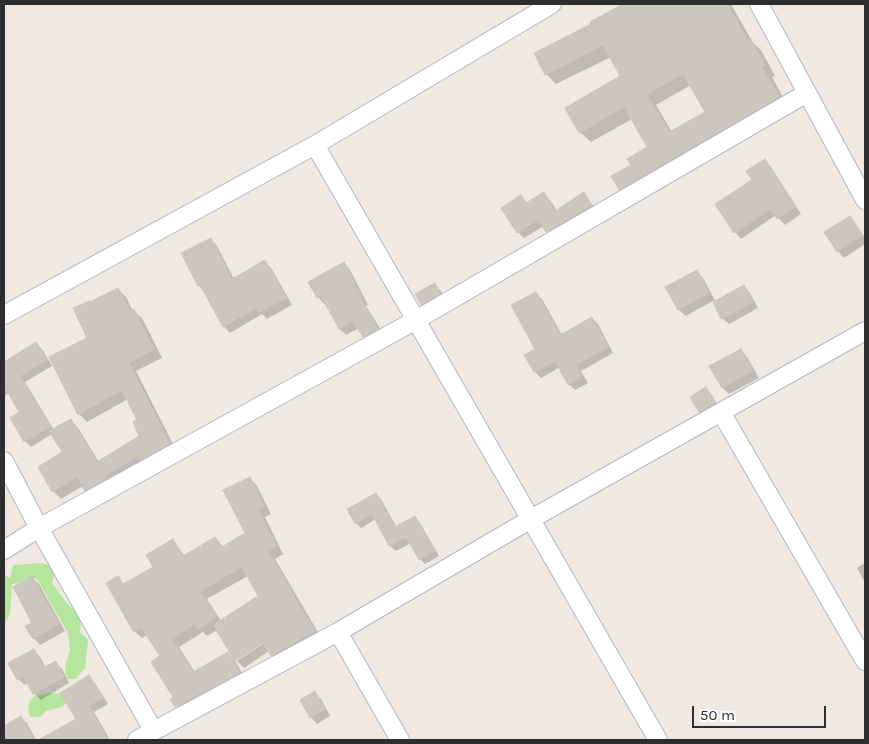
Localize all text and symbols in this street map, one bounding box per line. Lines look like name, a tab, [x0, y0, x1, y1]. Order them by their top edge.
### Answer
scale bar	[694, 696, 828, 728]
text: 50 m	[700, 706, 735, 724]

